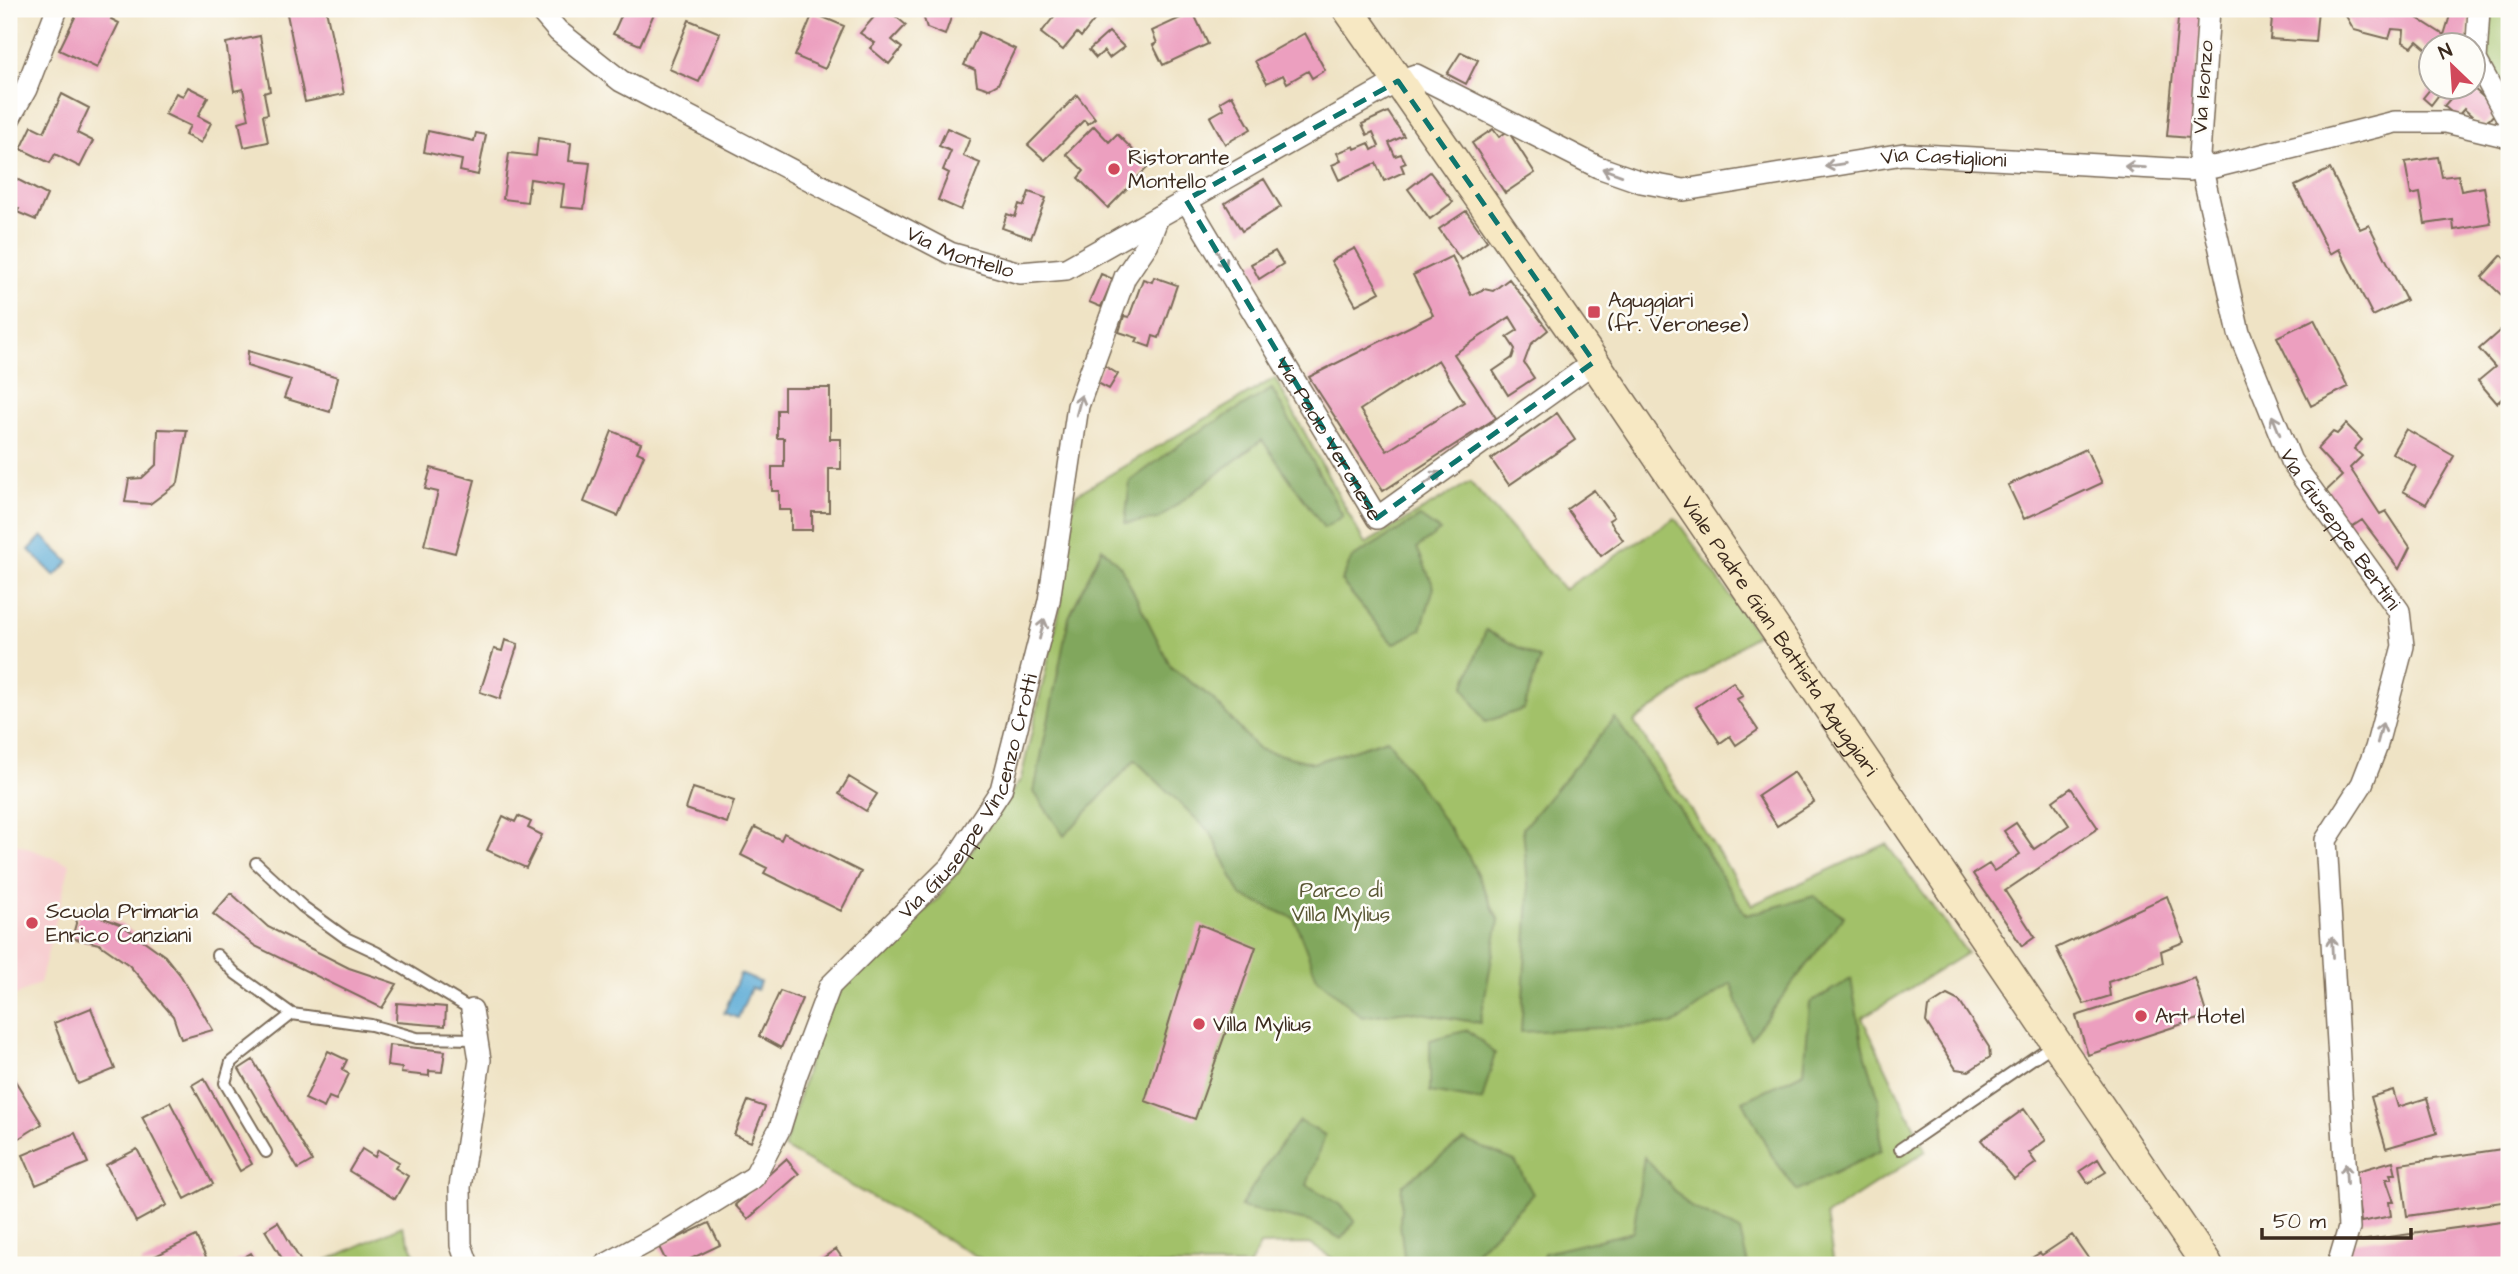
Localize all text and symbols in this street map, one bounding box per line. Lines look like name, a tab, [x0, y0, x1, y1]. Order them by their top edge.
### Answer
north arrow	[2416, 32, 2486, 102]
text: N	[2434, 37, 2457, 67]
street label: Via Isonzo	[2185, 39, 2221, 135]
street label: Via Castiglioni	[1879, 139, 2007, 174]
place label: Ristorante Montello	[1128, 143, 1230, 196]
one-way arrow	[1824, 159, 1847, 172]
one-way arrow	[2124, 160, 2147, 173]
marker: Ristorante Montello	[1106, 161, 1122, 177]
one-way arrow	[1602, 165, 1624, 177]
street label: Via Montello	[901, 218, 1018, 285]
one-way arrow	[1214, 248, 1228, 268]
place label: Aguggiari (fr. Veronese)	[1608, 286, 1749, 339]
marker: Aguggiari (fr. Veronese)	[1586, 304, 1602, 320]
street label: Via Paolo Veronese	[1269, 351, 1390, 526]
one-way arrow	[1074, 394, 1087, 416]
one-way arrow	[2269, 414, 2282, 436]
street label: Via Giuseppe Bertini	[2273, 444, 2408, 616]
one-way arrow	[1423, 471, 1442, 486]
street label: Viale Padre Gian Battista Aguggiari	[1674, 490, 1885, 782]
one-way arrow	[1036, 618, 1049, 641]
street label: Via Giuseppe Vincenzo Crotti	[891, 671, 1044, 925]
one-way arrow	[2374, 723, 2387, 745]
park label: Parco di Villa Mylius	[1292, 876, 1390, 931]
place label: Scuola Primaria Enrico Canziani	[46, 897, 199, 950]
marker: Scuola Primaria Enrico Canziani	[24, 915, 40, 931]
one-way arrow	[2325, 936, 2338, 959]
place label: Art Hotel	[2155, 1002, 2245, 1031]
marker: Art Hotel	[2133, 1008, 2149, 1024]
place label: Villa Mylius	[1213, 1010, 1312, 1041]
marker: Villa Mylius	[1191, 1016, 1207, 1032]
one-way arrow	[2339, 1163, 2352, 1186]
scale bar	[2262, 1197, 2411, 1241]
text: 50 m	[2273, 1207, 2327, 1236]

